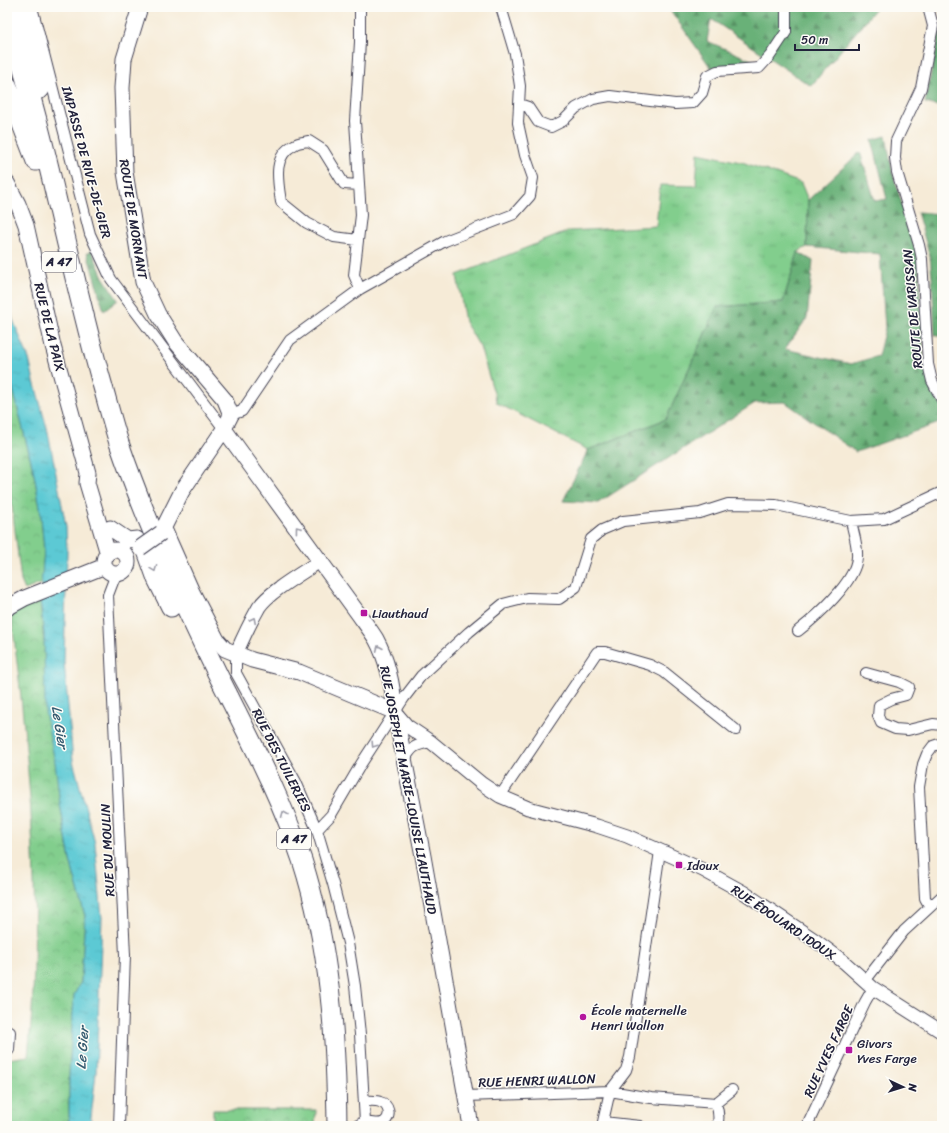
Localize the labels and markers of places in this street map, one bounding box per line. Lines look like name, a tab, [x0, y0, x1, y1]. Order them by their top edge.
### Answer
place label: Liauthaud	[372, 602, 429, 625]
marker: Liauthaud	[359, 608, 369, 618]
place label: Idoux	[686, 854, 720, 877]
marker: Idoux	[674, 860, 684, 870]
place label: École maternelle Henri Wallon	[591, 999, 687, 1037]
marker: École maternelle Henri Wallon	[578, 1012, 588, 1022]
place label: Givors Yves Farge	[857, 1032, 917, 1070]
marker: Givors Yves Farge	[844, 1045, 854, 1055]

